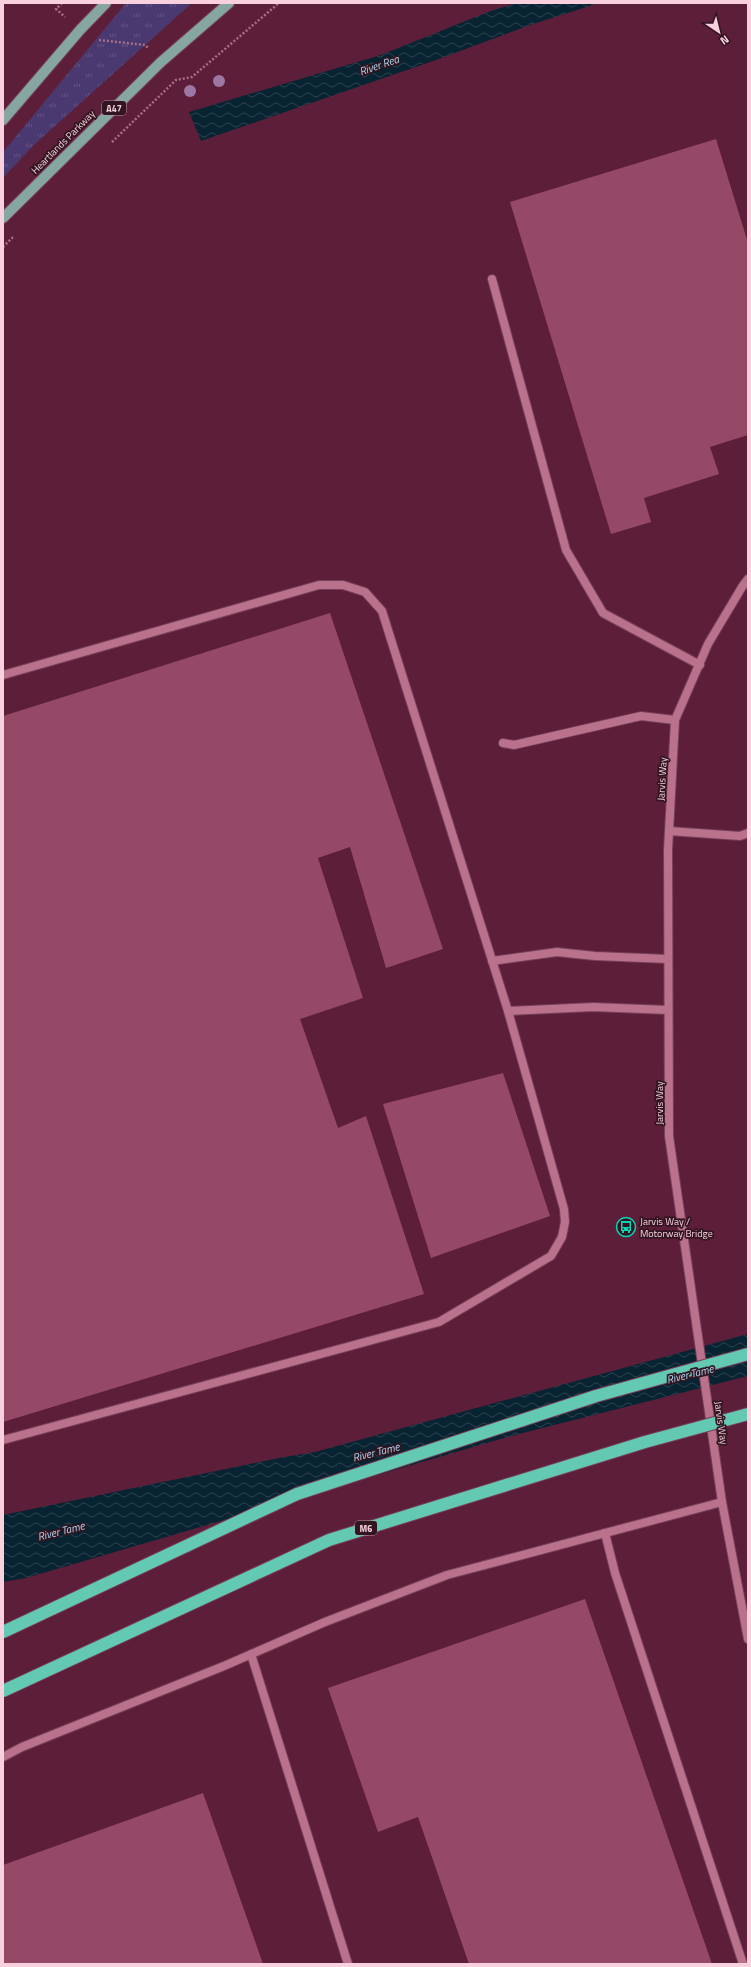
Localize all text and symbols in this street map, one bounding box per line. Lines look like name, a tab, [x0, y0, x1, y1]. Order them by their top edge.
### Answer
north arrow	[699, 12, 739, 52]
text: N	[717, 31, 732, 49]
water label: River Rea	[357, 51, 401, 79]
road number: A47	[102, 101, 126, 115]
street label: Heartlands Parkway	[28, 107, 98, 177]
street label: Jarvis Way	[653, 757, 671, 801]
street label: Jarvis Way	[652, 1081, 667, 1125]
place label: Jarvis Way / Motorway Bridge	[640, 1214, 713, 1241]
bus stop icon: Jarvis Way / Motorway Bridge	[615, 1216, 637, 1238]
water label: River Tame	[665, 1360, 716, 1388]
street label: Jarvis Way	[711, 1400, 731, 1446]
water label: River Tame	[351, 1438, 402, 1466]
water label: River Tame	[36, 1517, 87, 1545]
road number: M6	[355, 1521, 377, 1535]

